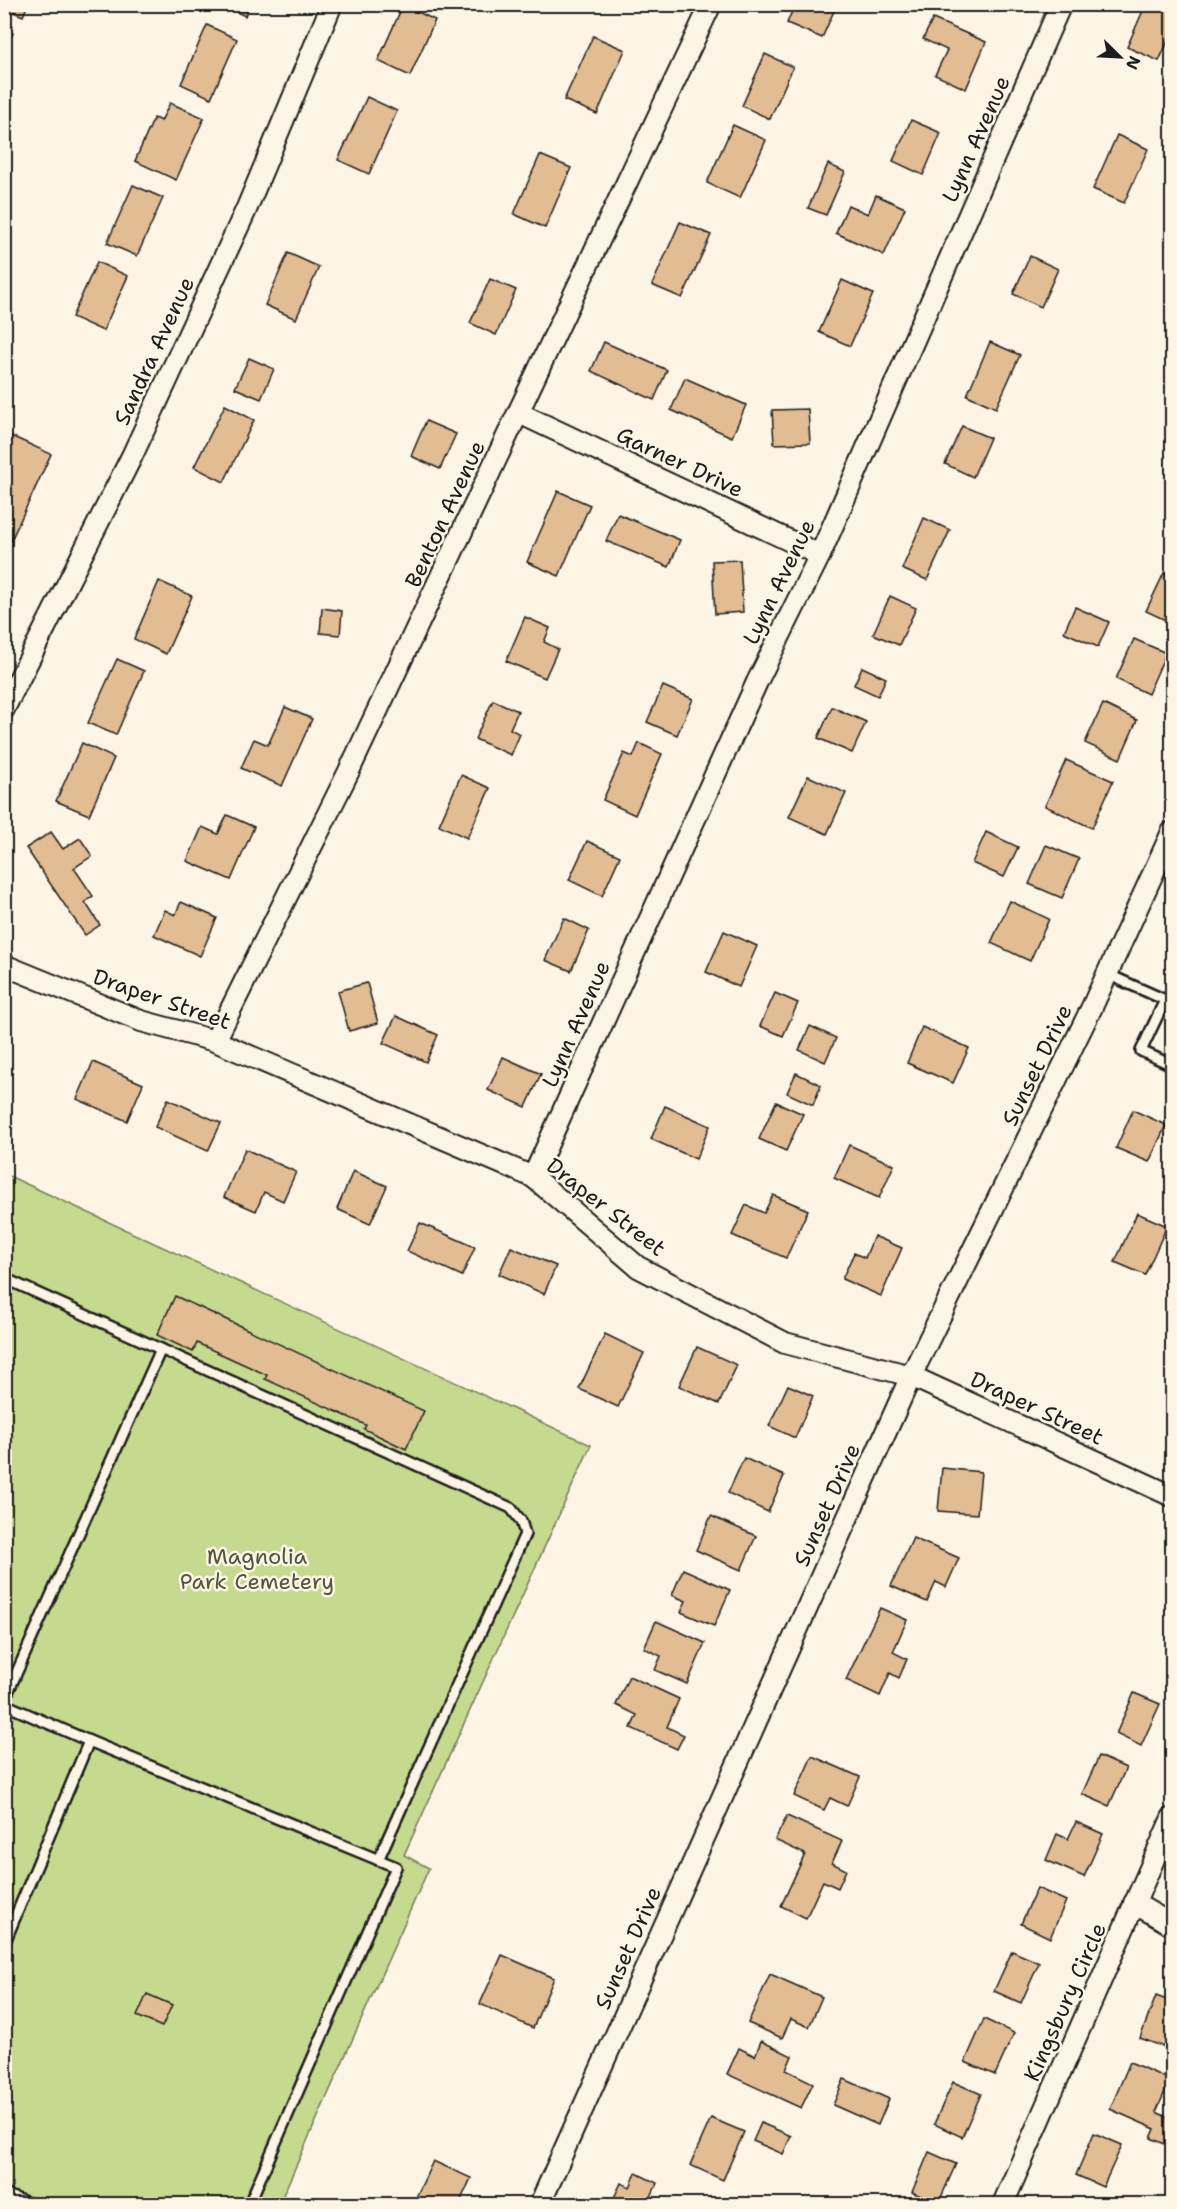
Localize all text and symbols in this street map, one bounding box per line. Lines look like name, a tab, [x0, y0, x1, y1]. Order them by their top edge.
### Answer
north arrow	[1090, 27, 1150, 87]
text: N	[1121, 53, 1145, 73]
street label: Lynn Avenue	[935, 71, 1017, 207]
street label: Sandra Avenue	[107, 272, 201, 430]
street label: Garner Drive	[612, 420, 748, 504]
street label: Benton Avenue	[398, 436, 492, 592]
street label: Lynn Avenue	[736, 515, 822, 649]
street label: Lynn Avenue	[535, 956, 617, 1092]
street label: Draper Street	[89, 962, 235, 1036]
street label: Sunset Drive	[995, 1000, 1079, 1130]
street label: Draper Street	[540, 1151, 672, 1263]
street label: Draper Street	[966, 1364, 1108, 1452]
street label: Sunset Drive	[787, 1439, 867, 1571]
park label: Magnolia Park Cemetery	[180, 1542, 334, 1596]
street label: Sunset Drive	[588, 1882, 668, 2014]
street label: Kingsbury Circle	[1017, 1918, 1113, 2086]

